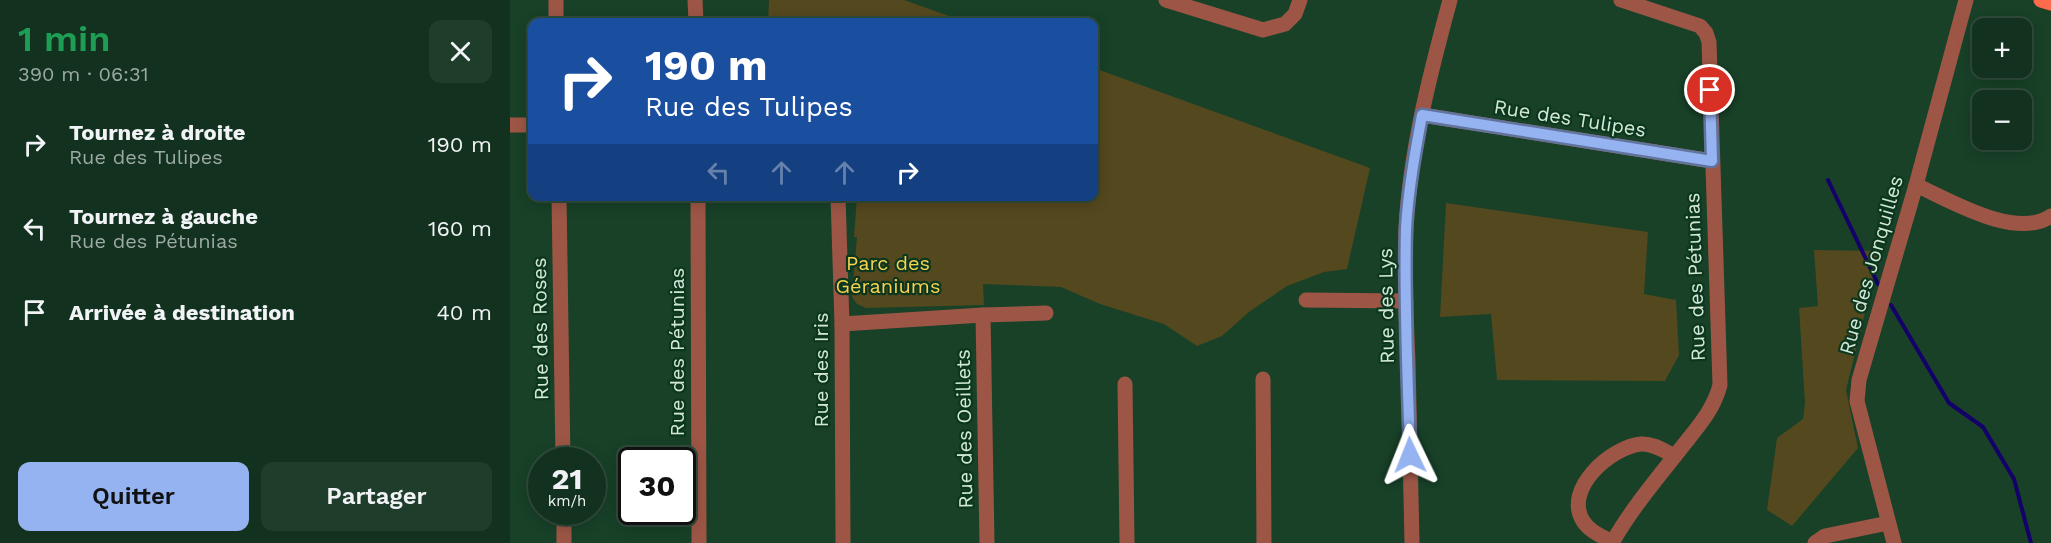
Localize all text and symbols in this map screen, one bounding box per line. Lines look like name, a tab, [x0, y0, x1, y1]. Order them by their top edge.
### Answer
text: 1 min	[18, 18, 110, 60]
map controls	[1972, 18, 2032, 150]
button: +	[1972, 18, 2032, 78]
button: close	[429, 20, 492, 83]
text: 190 m	[645, 41, 768, 90]
icon: right	[546, 42, 624, 120]
text: 390 m · 06:31	[18, 62, 148, 86]
pin	[1684, 64, 1735, 115]
icon: arrive	[1693, 73, 1726, 106]
button: −	[1972, 90, 2032, 150]
text: Rue des Tulipes	[645, 91, 853, 123]
street label: Rue des Tulipes	[1492, 94, 1648, 142]
text: Tournez à droite	[69, 120, 246, 145]
icon: right	[18, 128, 51, 161]
text: 190 m	[428, 132, 492, 157]
text: Rue des Tulipes	[69, 145, 223, 169]
icon: left	[702, 156, 735, 189]
icon: ahead	[765, 156, 798, 189]
icon: ahead	[828, 156, 861, 189]
icon: right	[891, 156, 924, 189]
street label: Rue des Jonquilles	[1834, 173, 1908, 357]
street label: Rue des Pétunias	[1680, 192, 1710, 362]
text: Tournez à gauche	[69, 204, 258, 229]
icon: left	[18, 212, 51, 245]
text: 160 m	[428, 216, 492, 241]
text: Rue des Pétunias	[69, 229, 238, 253]
street label: Rue des Lys	[1373, 248, 1399, 364]
park label: Parc des Géraniums	[836, 251, 940, 298]
street label: Rue des Roses	[527, 257, 553, 401]
street label: Rue des Pétunias	[665, 268, 689, 436]
icon: arrive	[18, 296, 51, 329]
text: Arrivée à destination	[69, 300, 295, 325]
text: 40 m	[436, 300, 492, 325]
street label: Rue des Iris	[809, 312, 833, 428]
street label: Rue des Oeillets	[951, 349, 977, 509]
position arrow	[1378, 423, 1442, 487]
speed limit sign: 30	[618, 447, 696, 525]
text: 21	[552, 461, 582, 496]
button: Quitter	[18, 462, 249, 531]
button: Partager	[261, 462, 492, 531]
text: km/h	[548, 492, 586, 510]

